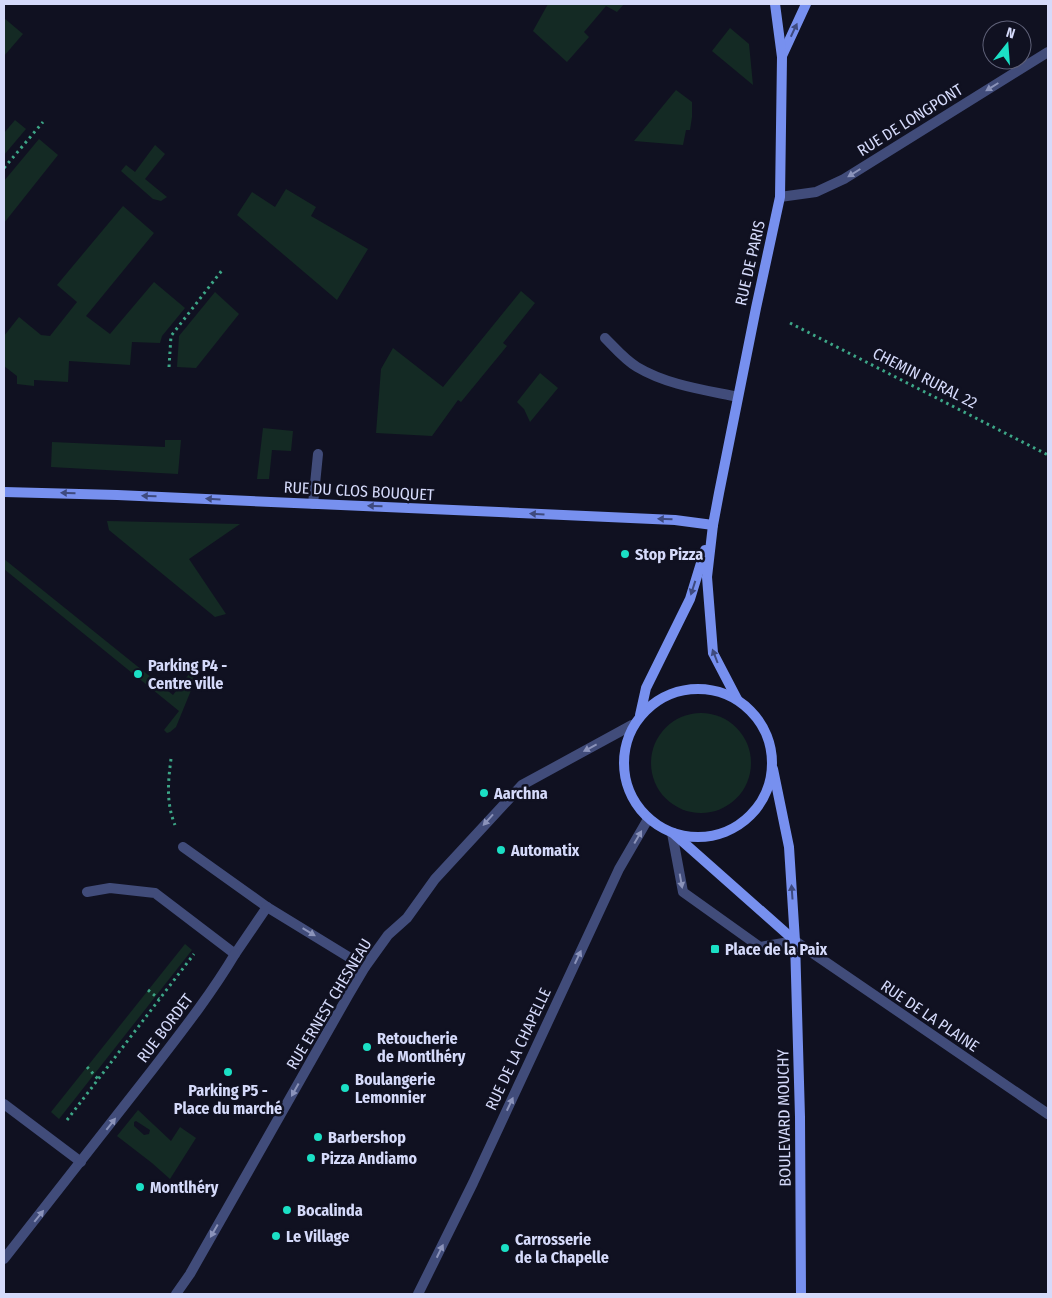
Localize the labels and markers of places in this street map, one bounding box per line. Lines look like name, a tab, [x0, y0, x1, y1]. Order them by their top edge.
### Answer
place label: Stop Pizza	[635, 545, 703, 564]
marker: Stop Pizza	[619, 548, 631, 560]
place label: Parking P4 - Centre ville	[148, 656, 227, 693]
marker: Parking P4 - Centre ville	[132, 668, 144, 680]
place label: Aarchna	[493, 784, 548, 803]
marker: Aarchna	[478, 787, 490, 799]
place label: Automatix	[510, 841, 580, 860]
marker: Automatix	[495, 844, 507, 856]
place label: Place de la Paix	[725, 940, 828, 959]
marker: Place de la Paix	[709, 943, 721, 955]
place label: Retoucherie de Montlhéry	[377, 1029, 466, 1066]
marker: Retoucherie de Montlhéry	[361, 1041, 373, 1053]
marker: Parking P5 - Place du marché	[222, 1066, 234, 1078]
place label: Boulangerie Lemonnier	[355, 1070, 435, 1107]
place label: Parking P5 - Place du marché	[174, 1081, 282, 1118]
marker: Boulangerie Lemonnier	[339, 1082, 351, 1094]
place label: Barbershop	[328, 1128, 406, 1147]
marker: Barbershop	[312, 1131, 324, 1143]
place label: Pizza Andiamo	[321, 1149, 417, 1168]
marker: Pizza Andiamo	[305, 1152, 317, 1164]
place label: Montlhéry	[150, 1178, 219, 1197]
marker: Montlhéry	[134, 1181, 146, 1193]
place label: Bocalinda	[297, 1201, 363, 1220]
marker: Bocalinda	[281, 1204, 293, 1216]
place label: Le Village	[286, 1227, 349, 1246]
marker: Le Village	[270, 1230, 282, 1242]
place label: Carrosserie de la Chapelle	[515, 1230, 609, 1267]
marker: Carrosserie de la Chapelle	[499, 1242, 511, 1254]

